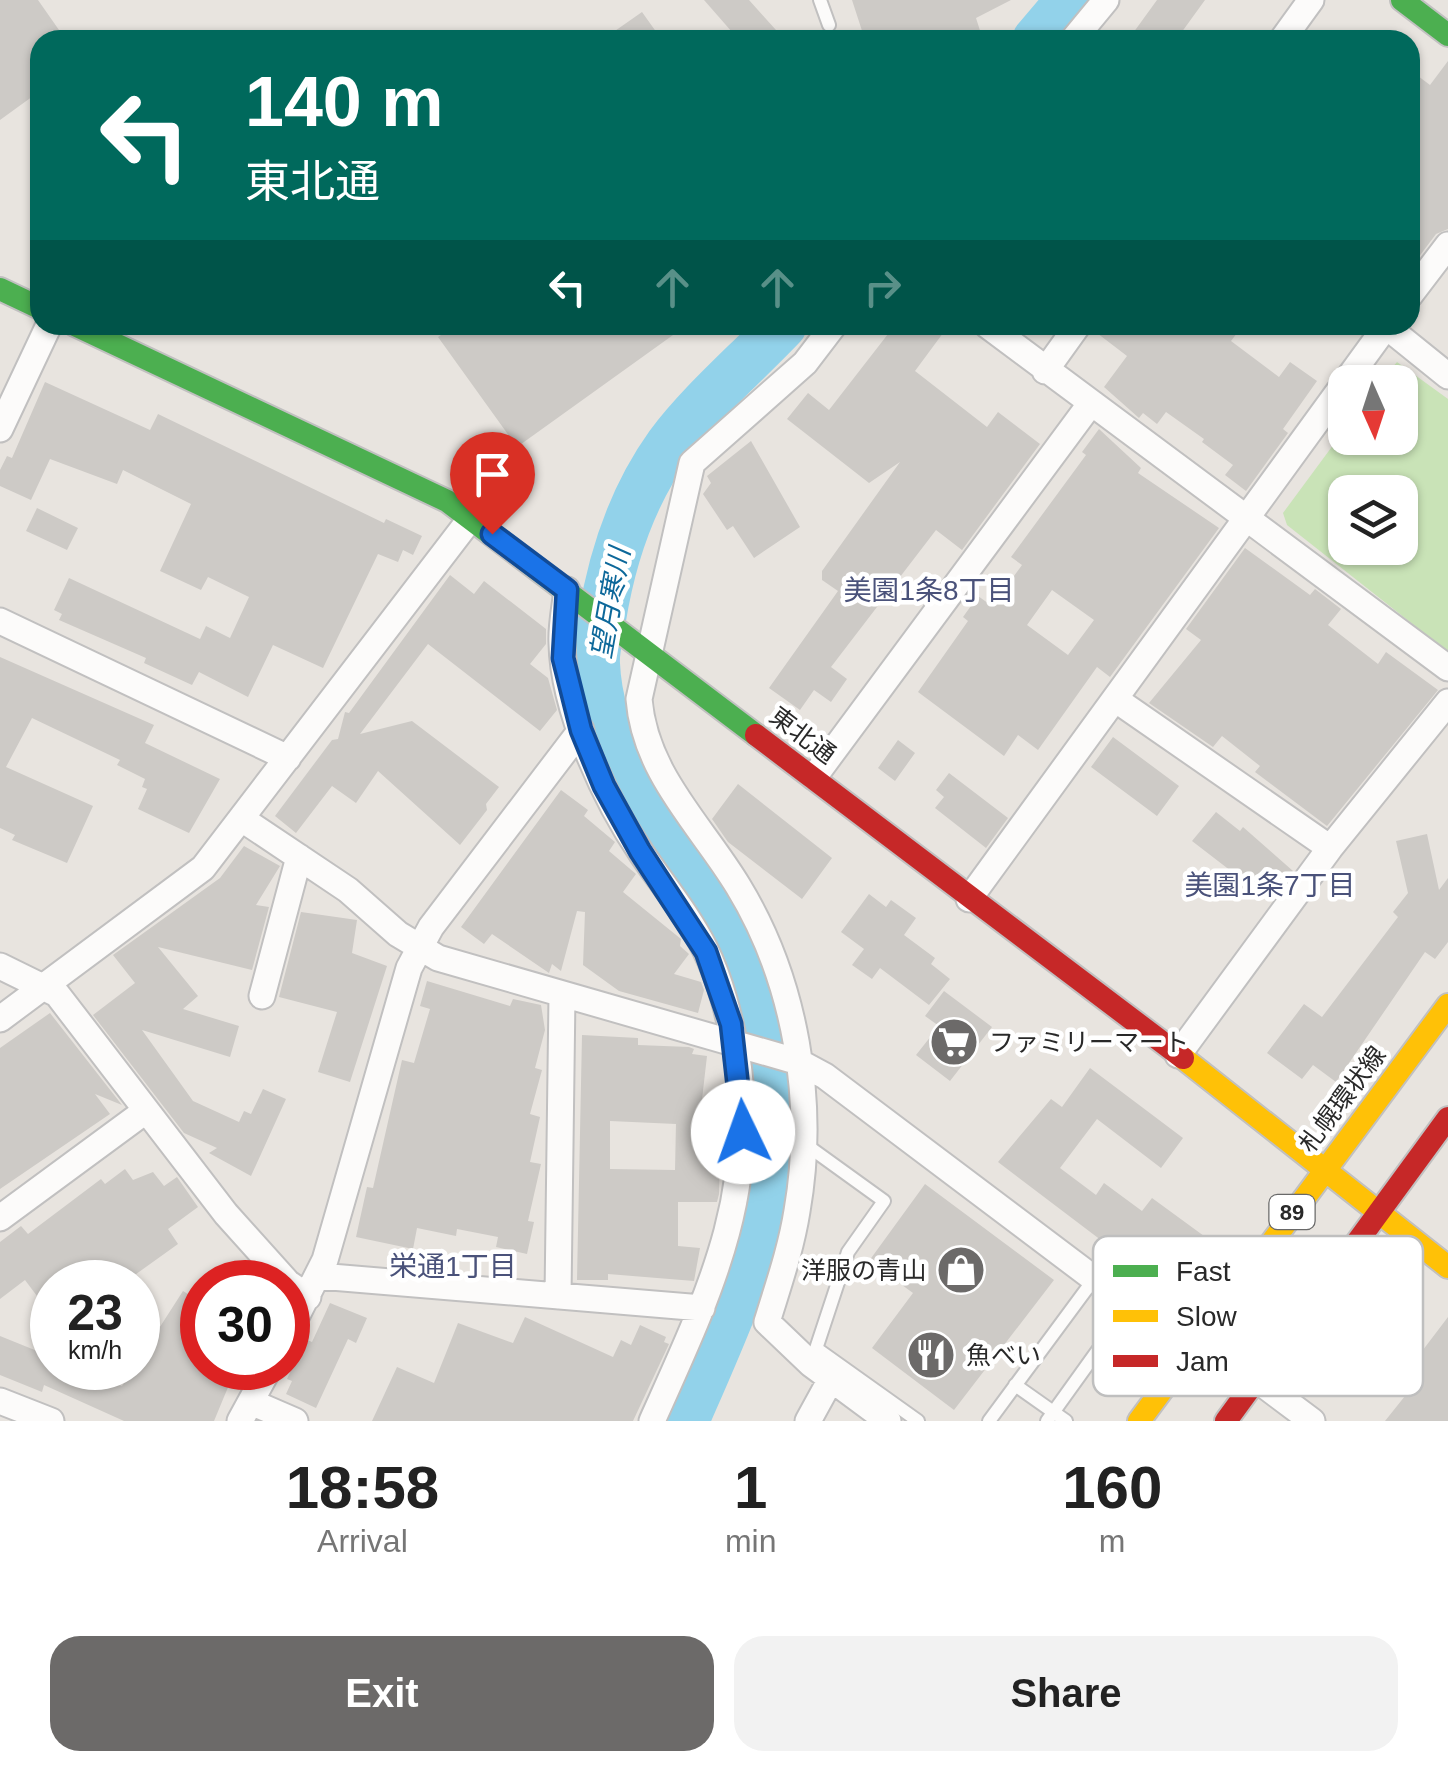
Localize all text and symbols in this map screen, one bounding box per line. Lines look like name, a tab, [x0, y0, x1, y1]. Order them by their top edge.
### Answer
text: 140 m	[245, 63, 443, 141]
icon: left	[80, 70, 210, 200]
text: 東北通	[245, 156, 380, 207]
icon: left	[540, 260, 595, 315]
icon: ahead	[645, 260, 700, 315]
icon: ahead	[750, 260, 805, 315]
icon: right	[855, 260, 910, 315]
north arrow	[1328, 365, 1418, 455]
map controls	[1328, 365, 1418, 565]
pin	[450, 432, 535, 535]
icon: arrive	[465, 447, 520, 502]
button: layers	[1328, 475, 1418, 565]
water label: 望月寒川	[586, 542, 636, 661]
district label: 美園1条8丁目	[843, 575, 1015, 606]
street label: 東北通	[765, 701, 841, 769]
district label: 美園1条7丁目	[1184, 870, 1356, 901]
supermarket icon: ファミリーマート	[928, 1016, 980, 1068]
place label: ファミリーマート	[989, 1028, 1189, 1056]
street label: 札幌環状線	[1293, 1041, 1391, 1157]
position arrow	[691, 1080, 795, 1184]
road number: 89	[1270, 1195, 1314, 1229]
legend	[1093, 1236, 1423, 1396]
shop icon: 洋服の青山	[935, 1244, 987, 1296]
district label: 栄通1丁目	[389, 1251, 517, 1282]
place label: 洋服の青山	[801, 1256, 926, 1284]
text: Fast	[1176, 1256, 1231, 1287]
speed limit sign: 30	[180, 1260, 310, 1390]
text: 23	[67, 1285, 123, 1341]
text: Slow	[1176, 1301, 1237, 1332]
restaurant icon: 魚べい	[905, 1329, 957, 1381]
text: km/h	[68, 1336, 122, 1364]
place label: 魚べい	[966, 1341, 1041, 1369]
text: Jam	[1176, 1346, 1229, 1377]
text: 18:58	[286, 1454, 439, 1521]
text: 1	[734, 1454, 767, 1521]
text: 160	[1062, 1454, 1162, 1521]
text: Arrival	[317, 1523, 408, 1559]
text: min	[725, 1523, 776, 1559]
text: m	[1099, 1523, 1126, 1559]
button: Exit	[50, 1636, 714, 1751]
button: Share	[734, 1636, 1398, 1751]

